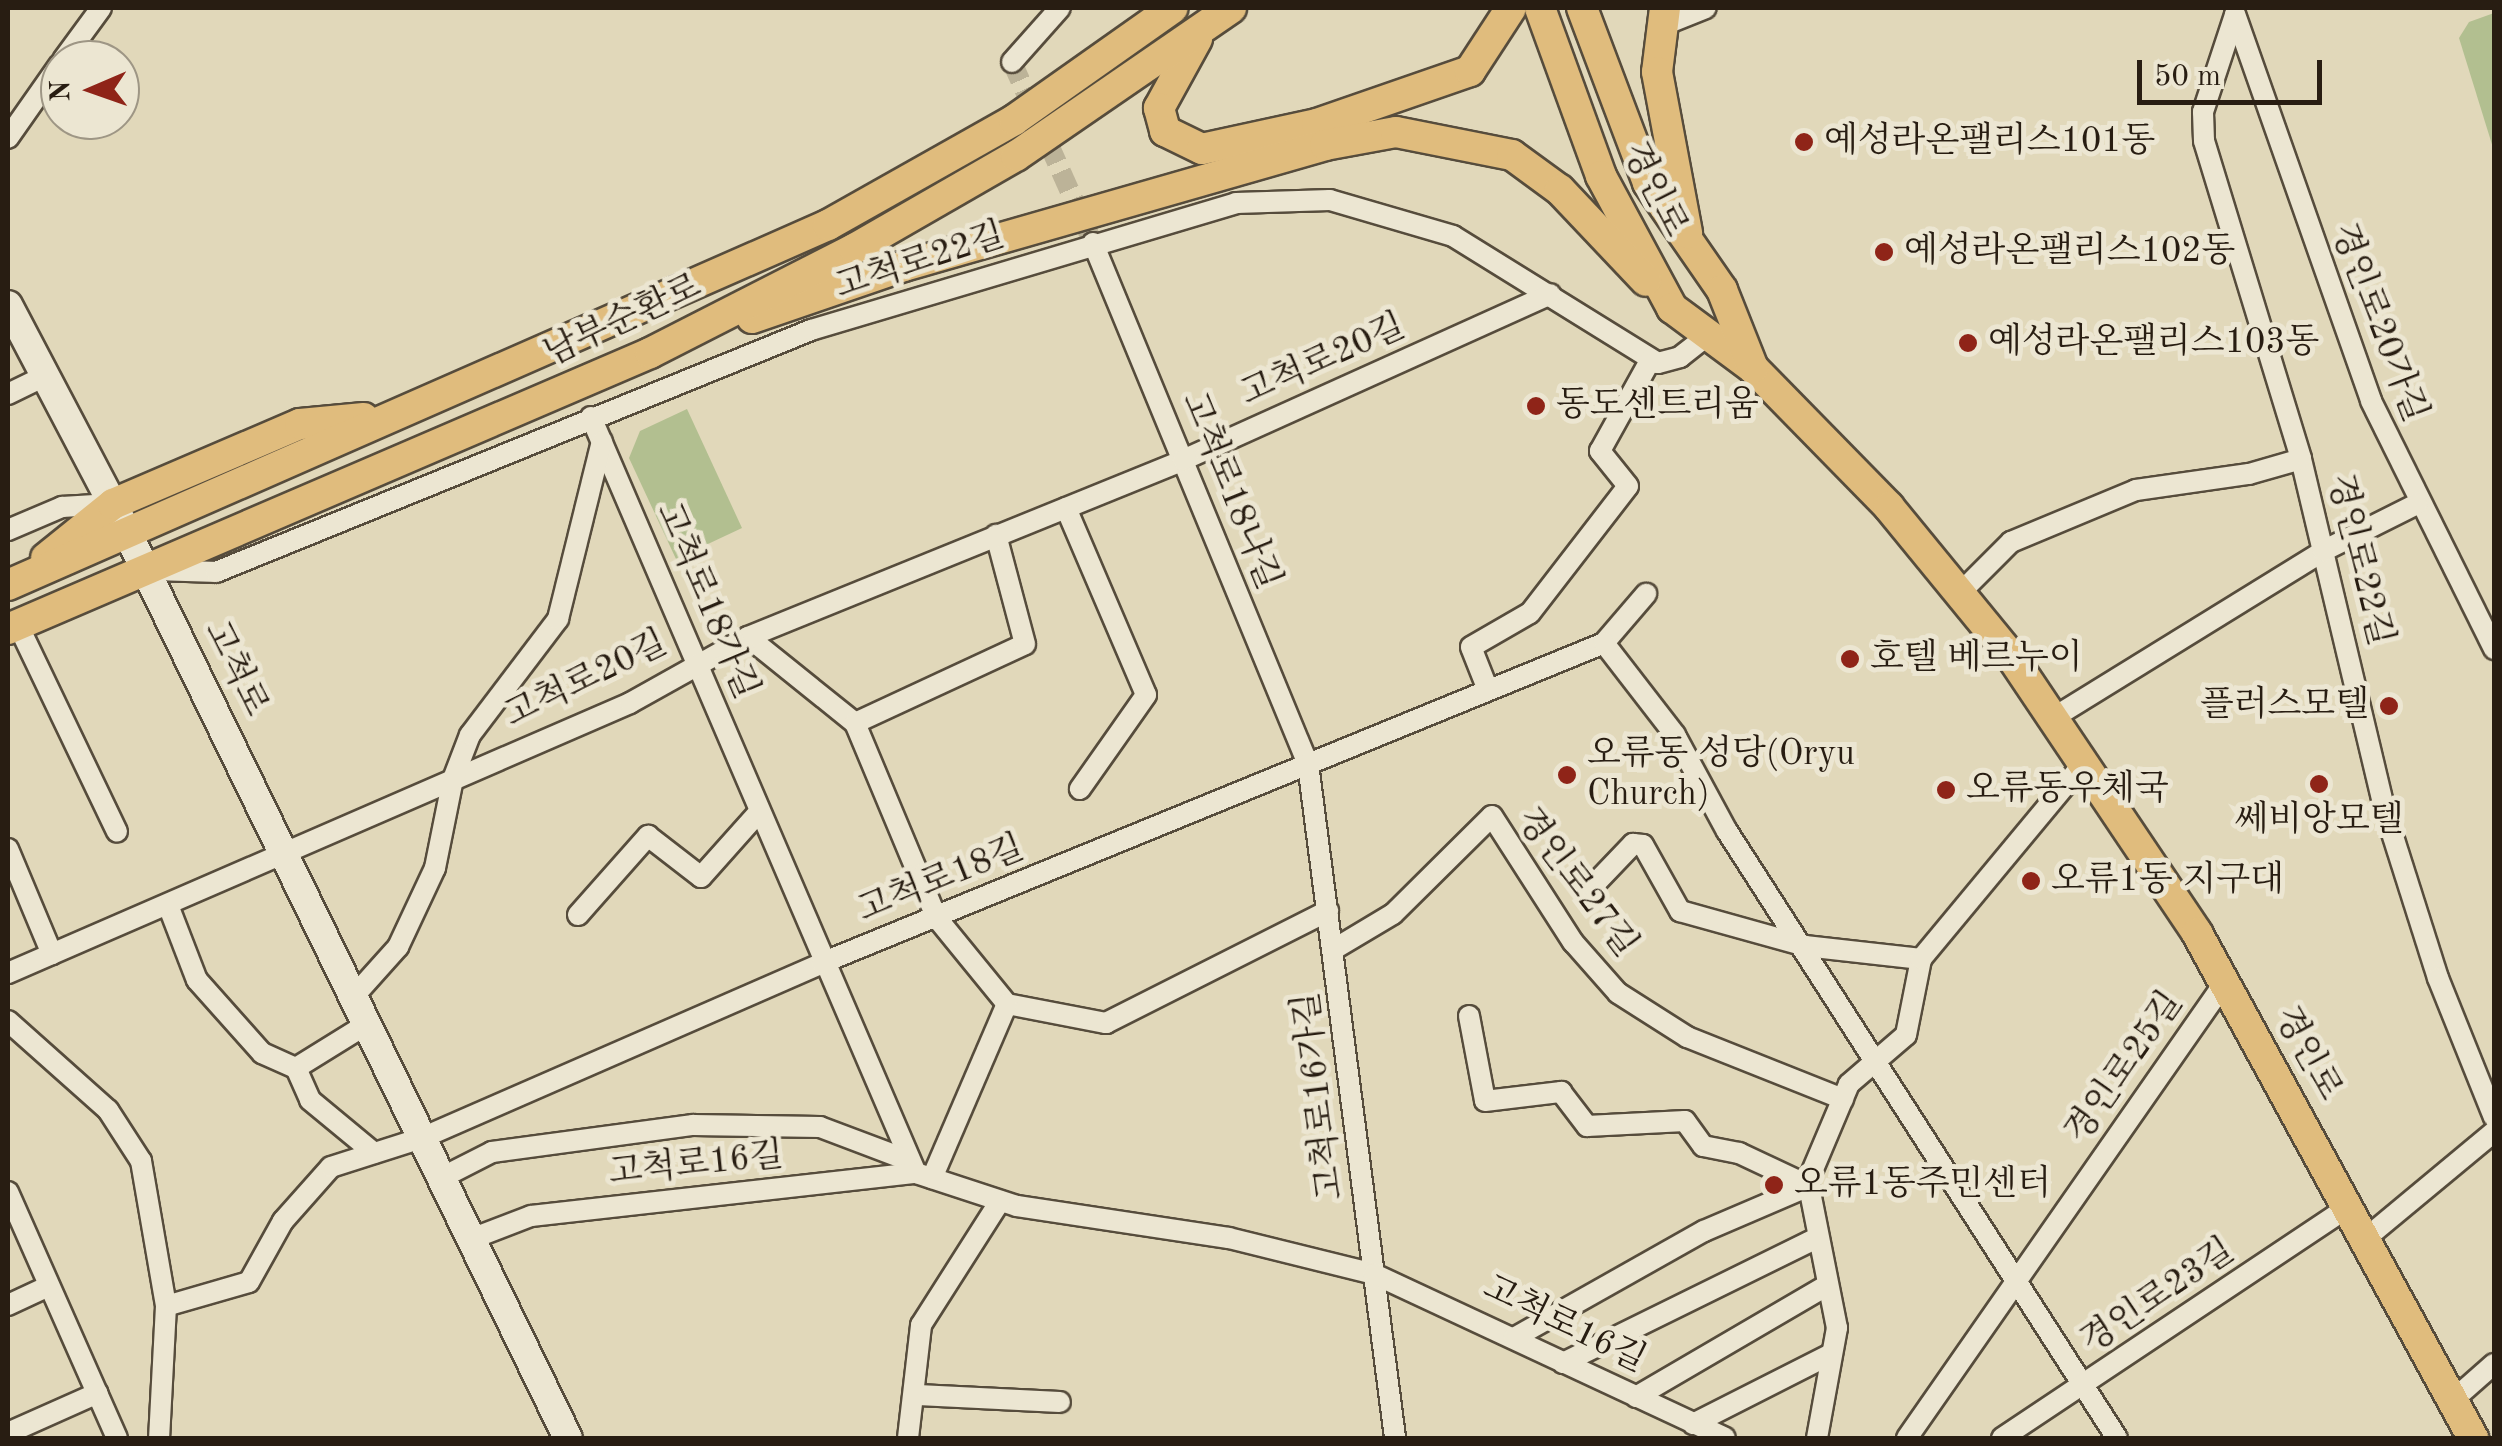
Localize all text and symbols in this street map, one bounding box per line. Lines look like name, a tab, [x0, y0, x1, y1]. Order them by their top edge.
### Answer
north arrow	[40, 40, 140, 140]
scale bar	[2142, 40, 2327, 102]
text: 50 m	[2154, 62, 2221, 92]
text: N	[48, 80, 76, 102]
place label: 예성라온팰리스101동	[1824, 121, 2155, 163]
marker: 예성라온팰리스101동	[1793, 131, 1815, 153]
street label: 경인로	[1612, 135, 1696, 245]
street label: 고척로22길	[830, 215, 1010, 309]
street label: 경인로20가길	[2321, 218, 2435, 428]
place label: 예성라온팰리스102동	[1904, 231, 2235, 273]
marker: 예성라온팰리스102동	[1873, 241, 1895, 263]
street label: 남부순환로	[538, 266, 708, 376]
street label: 고척로20길	[1234, 306, 1412, 416]
place label: 예성라온팰리스103동	[1988, 322, 2319, 364]
marker: 예성라온팰리스103동	[1957, 332, 1979, 354]
place label: 동도센트리움	[1556, 385, 1759, 427]
street label: 고척로18나길	[1171, 386, 1289, 596]
marker: 동도센트리움	[1525, 395, 1547, 417]
street label: 경인로22길	[2317, 470, 2401, 650]
street label: 고척로18가길	[646, 496, 766, 706]
street label: 고척로	[194, 614, 276, 724]
street label: 고척로20길	[498, 623, 674, 737]
place label: 호텔 베르누이	[1870, 638, 2083, 680]
marker: 호텔 베르누이	[1839, 648, 1861, 670]
place label: 플러스모텔	[2200, 685, 2369, 727]
marker: 플러스모텔	[2378, 695, 2400, 717]
place label: 오류동 성당(Oryu Church)	[1587, 734, 1855, 816]
marker: 오류동 성당(Oryu Church)	[1556, 764, 1578, 786]
place label: 오류동우체국	[1966, 769, 2169, 811]
marker: 쎄비앙모텔	[2308, 773, 2330, 795]
marker: 오류동우체국	[1935, 779, 1957, 801]
street label: 경인로27길	[1506, 800, 1646, 966]
place label: 쎄비앙모텔	[2234, 800, 2404, 842]
street label: 고척로18길	[852, 828, 1030, 932]
place label: 오류1동 지구대	[2051, 860, 2284, 902]
marker: 오류1동 지구대	[2020, 870, 2042, 892]
street label: 경인로25길	[2057, 984, 2193, 1152]
street label: 고척로16가길	[1286, 989, 1354, 1203]
street label: 경인로	[2264, 999, 2350, 1109]
street label: 고척로16길	[606, 1135, 786, 1195]
place label: 오류1동주민센터	[1794, 1164, 2051, 1206]
marker: 오류1동주민센터	[1763, 1174, 1785, 1196]
street label: 경인로23길	[2073, 1230, 2243, 1364]
street label: 고척로16길	[1476, 1268, 1652, 1382]

